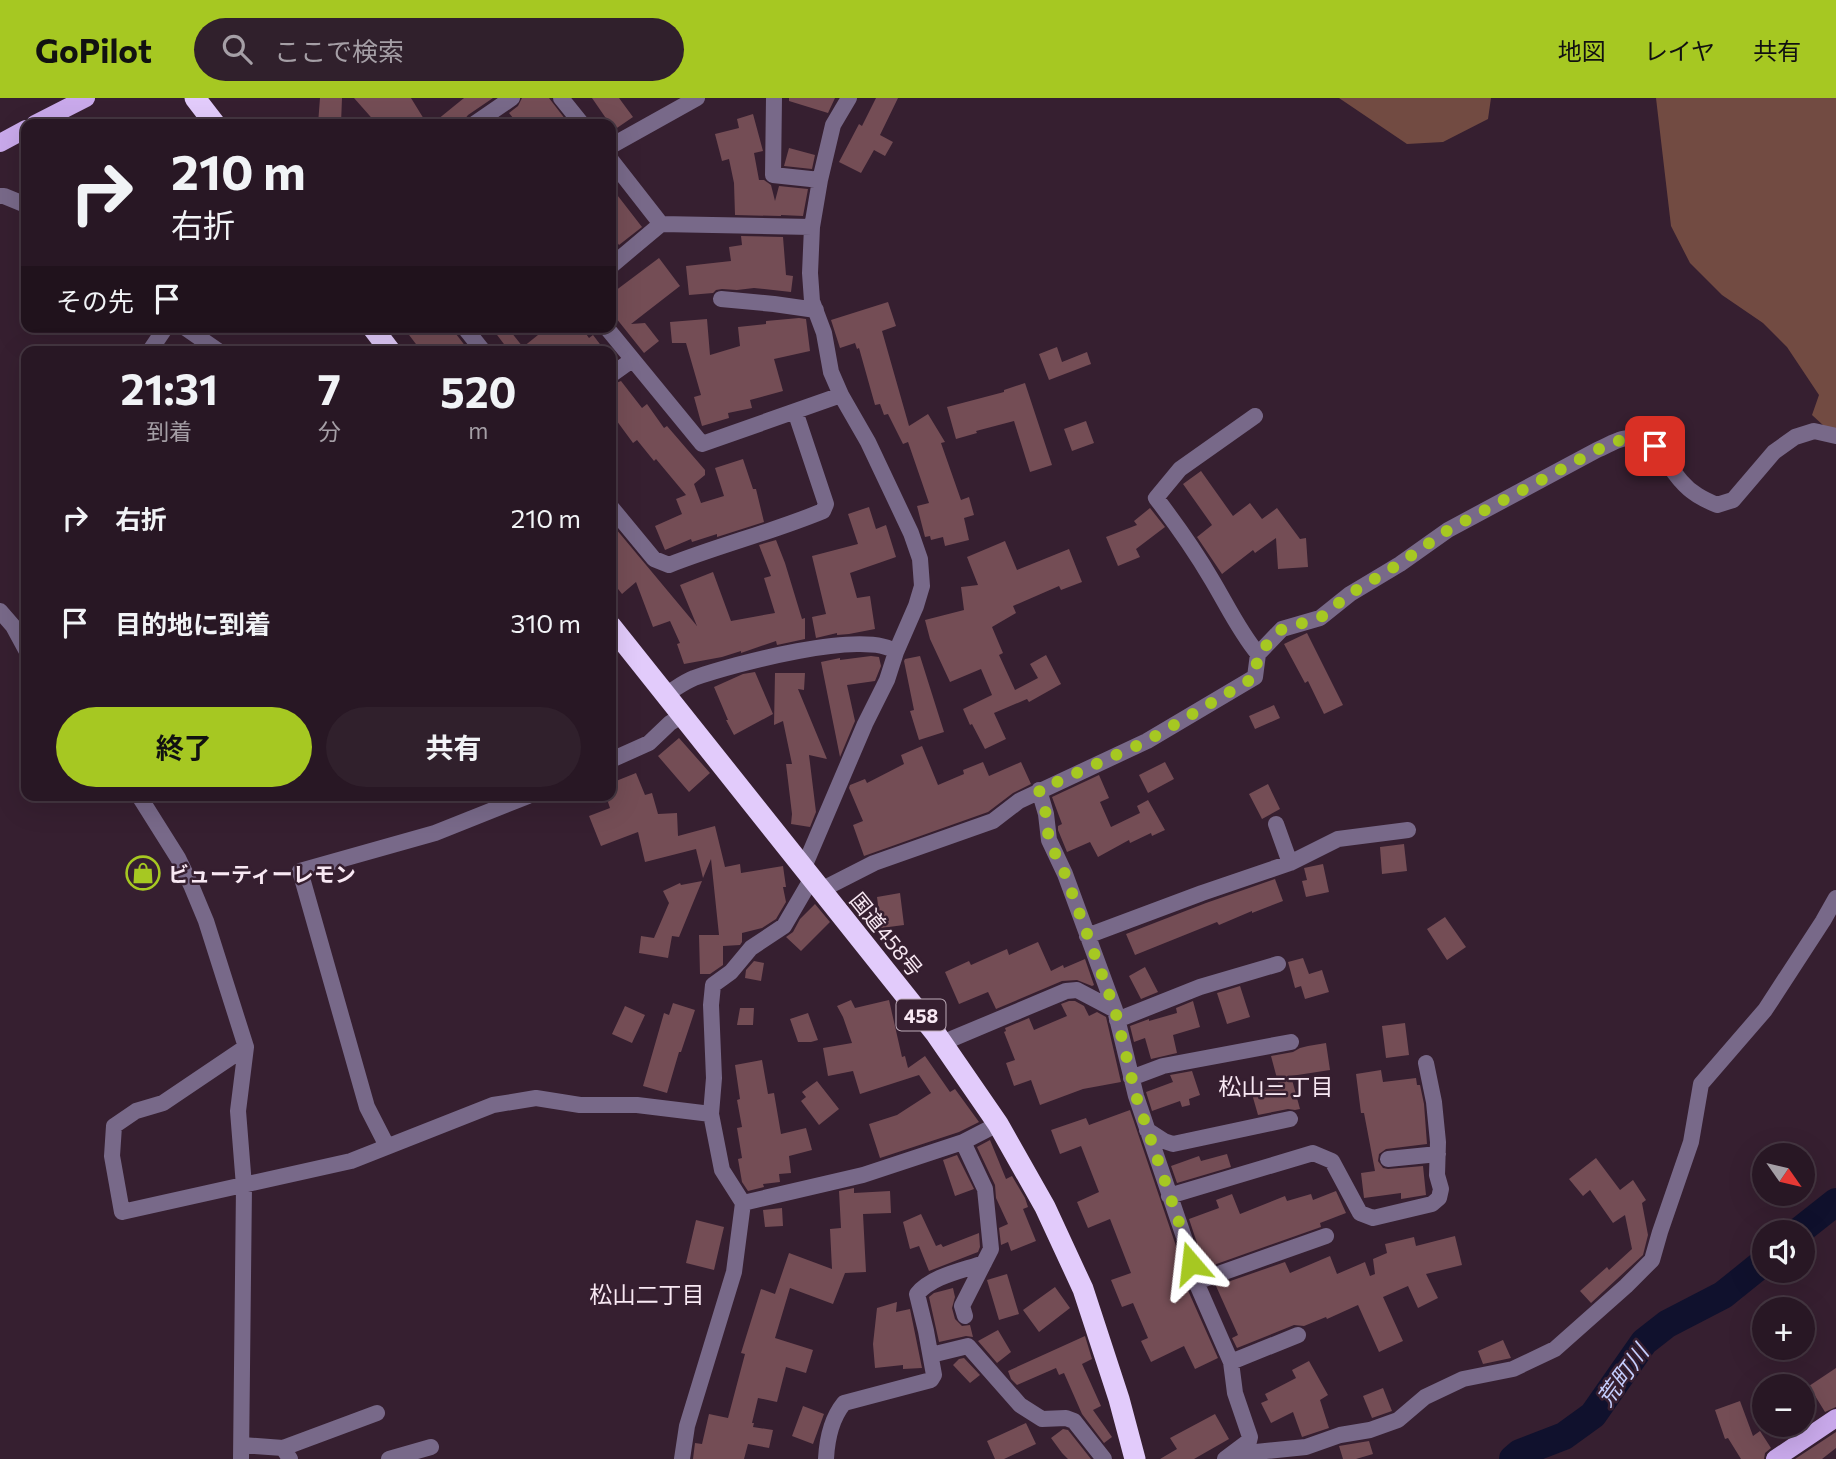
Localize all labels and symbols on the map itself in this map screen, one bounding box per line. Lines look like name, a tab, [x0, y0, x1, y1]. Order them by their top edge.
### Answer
pin	[1625, 416, 1685, 476]
shop icon: ビューティーレモン	[124, 854, 162, 892]
place label: ビューティーレモン	[168, 861, 356, 886]
street label: 国道458号	[846, 887, 928, 981]
road number: 458	[897, 1000, 946, 1030]
district label: 松山三丁目	[1219, 1072, 1334, 1100]
north arrow	[1752, 1143, 1815, 1206]
position arrow	[1154, 1226, 1228, 1300]
district label: 松山二丁目	[590, 1280, 705, 1308]
water label: 荒町川	[1590, 1336, 1655, 1411]

